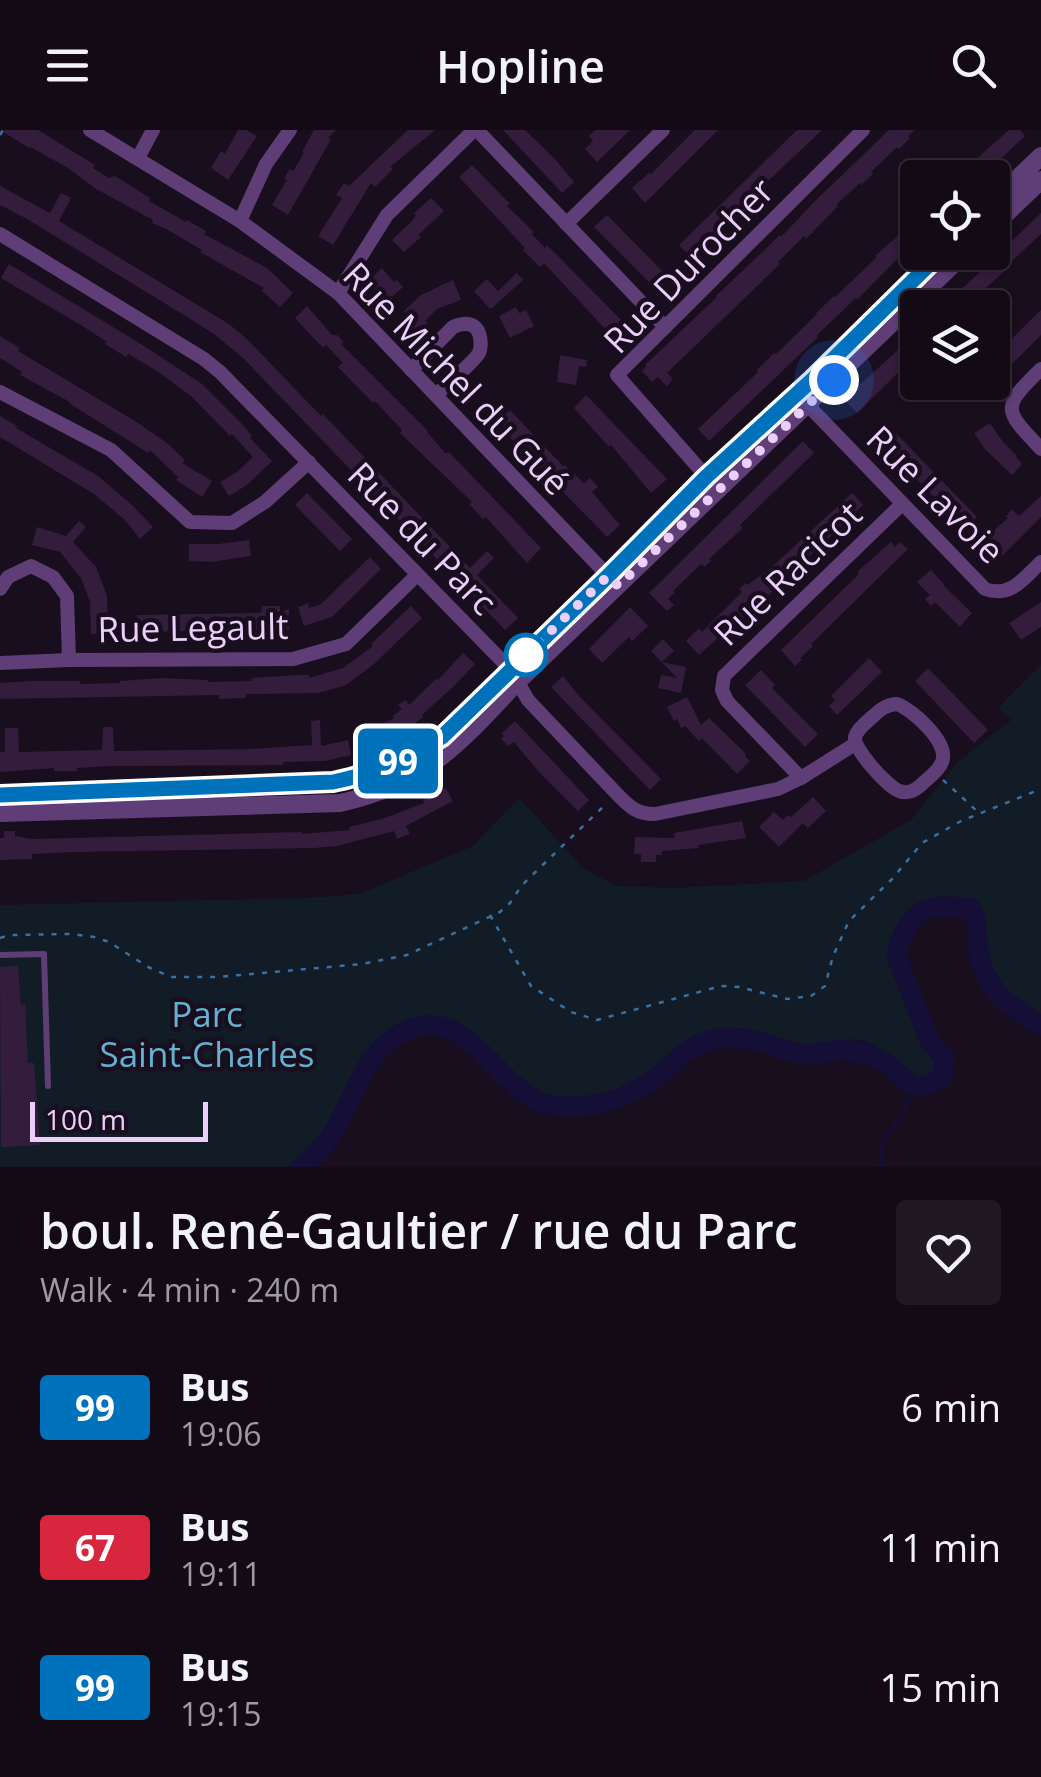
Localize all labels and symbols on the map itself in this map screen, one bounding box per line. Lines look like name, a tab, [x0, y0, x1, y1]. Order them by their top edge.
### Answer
street label: Rue Durocher	[593, 167, 783, 363]
street label: Rue Michel du Gué	[334, 251, 580, 505]
your location	[809, 355, 859, 405]
street label: Rue Lavoie	[857, 415, 1015, 573]
street label: Rue du Parc	[338, 451, 508, 625]
street label: Rue Racicot	[703, 491, 871, 655]
street label: Rue Legault	[97, 602, 289, 652]
unlabelled marker	[505, 634, 547, 676]
line badge: 99	[353, 728, 443, 794]
park label: Parc Saint-Charles	[99, 990, 315, 1077]
scale bar	[30, 1097, 208, 1141]

